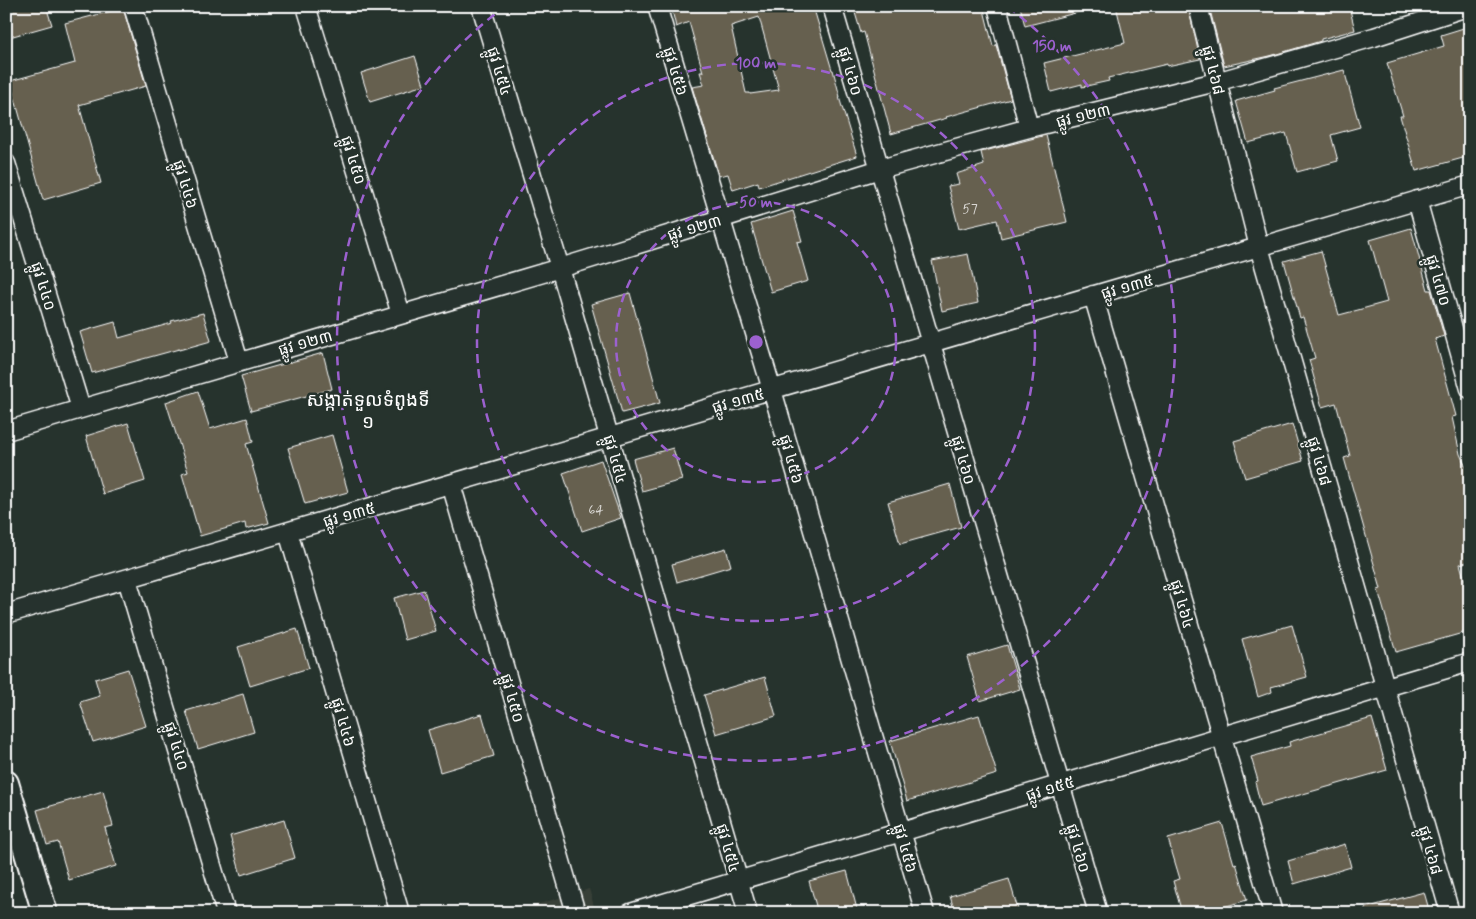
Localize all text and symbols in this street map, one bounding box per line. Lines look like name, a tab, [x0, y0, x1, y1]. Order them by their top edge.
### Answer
text: 150 m	[1032, 37, 1072, 57]
street label: ផ្លូវ ៤៦៨	[1194, 43, 1229, 98]
street label: ផ្លូវ ៤៥៤	[479, 44, 516, 99]
street label: ផ្លូវ ៤៥៦	[655, 44, 692, 99]
street label: ផ្លូវ ៤៦០	[830, 44, 867, 99]
text: 100 m	[736, 54, 776, 74]
street label: ផ្លូវ ១២៣	[1054, 100, 1114, 136]
street label: ផ្លូវ ៤៥០	[333, 133, 370, 188]
street label: ផ្លូវ ៤៤៦	[165, 157, 202, 212]
text: 50 m	[739, 193, 773, 213]
house number: 57	[962, 200, 978, 218]
street label: ផ្លូវ ១២៣	[665, 210, 725, 249]
street label: ផ្លូវ ៤៧០	[1418, 252, 1455, 309]
street label: ផ្លូវ ៤៤០	[23, 259, 60, 314]
street label: ផ្លូវ ១៣៥	[1099, 270, 1157, 308]
street label: ផ្លូវ ១២៣	[276, 326, 336, 364]
centre of rings	[747, 333, 765, 351]
street label: ផ្លូវ ១៣៥	[710, 384, 768, 422]
district label: សង្កាត់ទួលទំពូងទី ១	[306, 388, 430, 435]
street label: ផ្លូវ ៤៥៤	[595, 432, 632, 487]
street label: ផ្លូវ ៤៥៦	[771, 432, 808, 487]
street label: ផ្លូវ ៤៦០	[943, 433, 980, 488]
street label: ផ្លូវ ៤៦៨	[1299, 434, 1336, 489]
street label: ផ្លូវ ១៣៥	[321, 498, 379, 536]
house number: 64	[588, 501, 604, 519]
street label: ផ្លូវ ៤៦៤	[1162, 577, 1199, 632]
street label: ផ្លូវ ៤៥០	[492, 671, 529, 726]
street label: ផ្លូវ ៤៤៦	[323, 695, 360, 750]
street label: ផ្លូវ ៤៤០	[156, 719, 193, 774]
street label: ផ្លូវ ១៥៥	[1023, 772, 1078, 809]
street label: ផ្លូវ ៤៥៤	[708, 821, 745, 876]
street label: ផ្លូវ ៤៥៦	[885, 821, 922, 876]
street label: ផ្លូវ ៤៦០	[1058, 821, 1095, 876]
street label: ផ្លូវ ៤៦៨	[1410, 823, 1447, 878]

